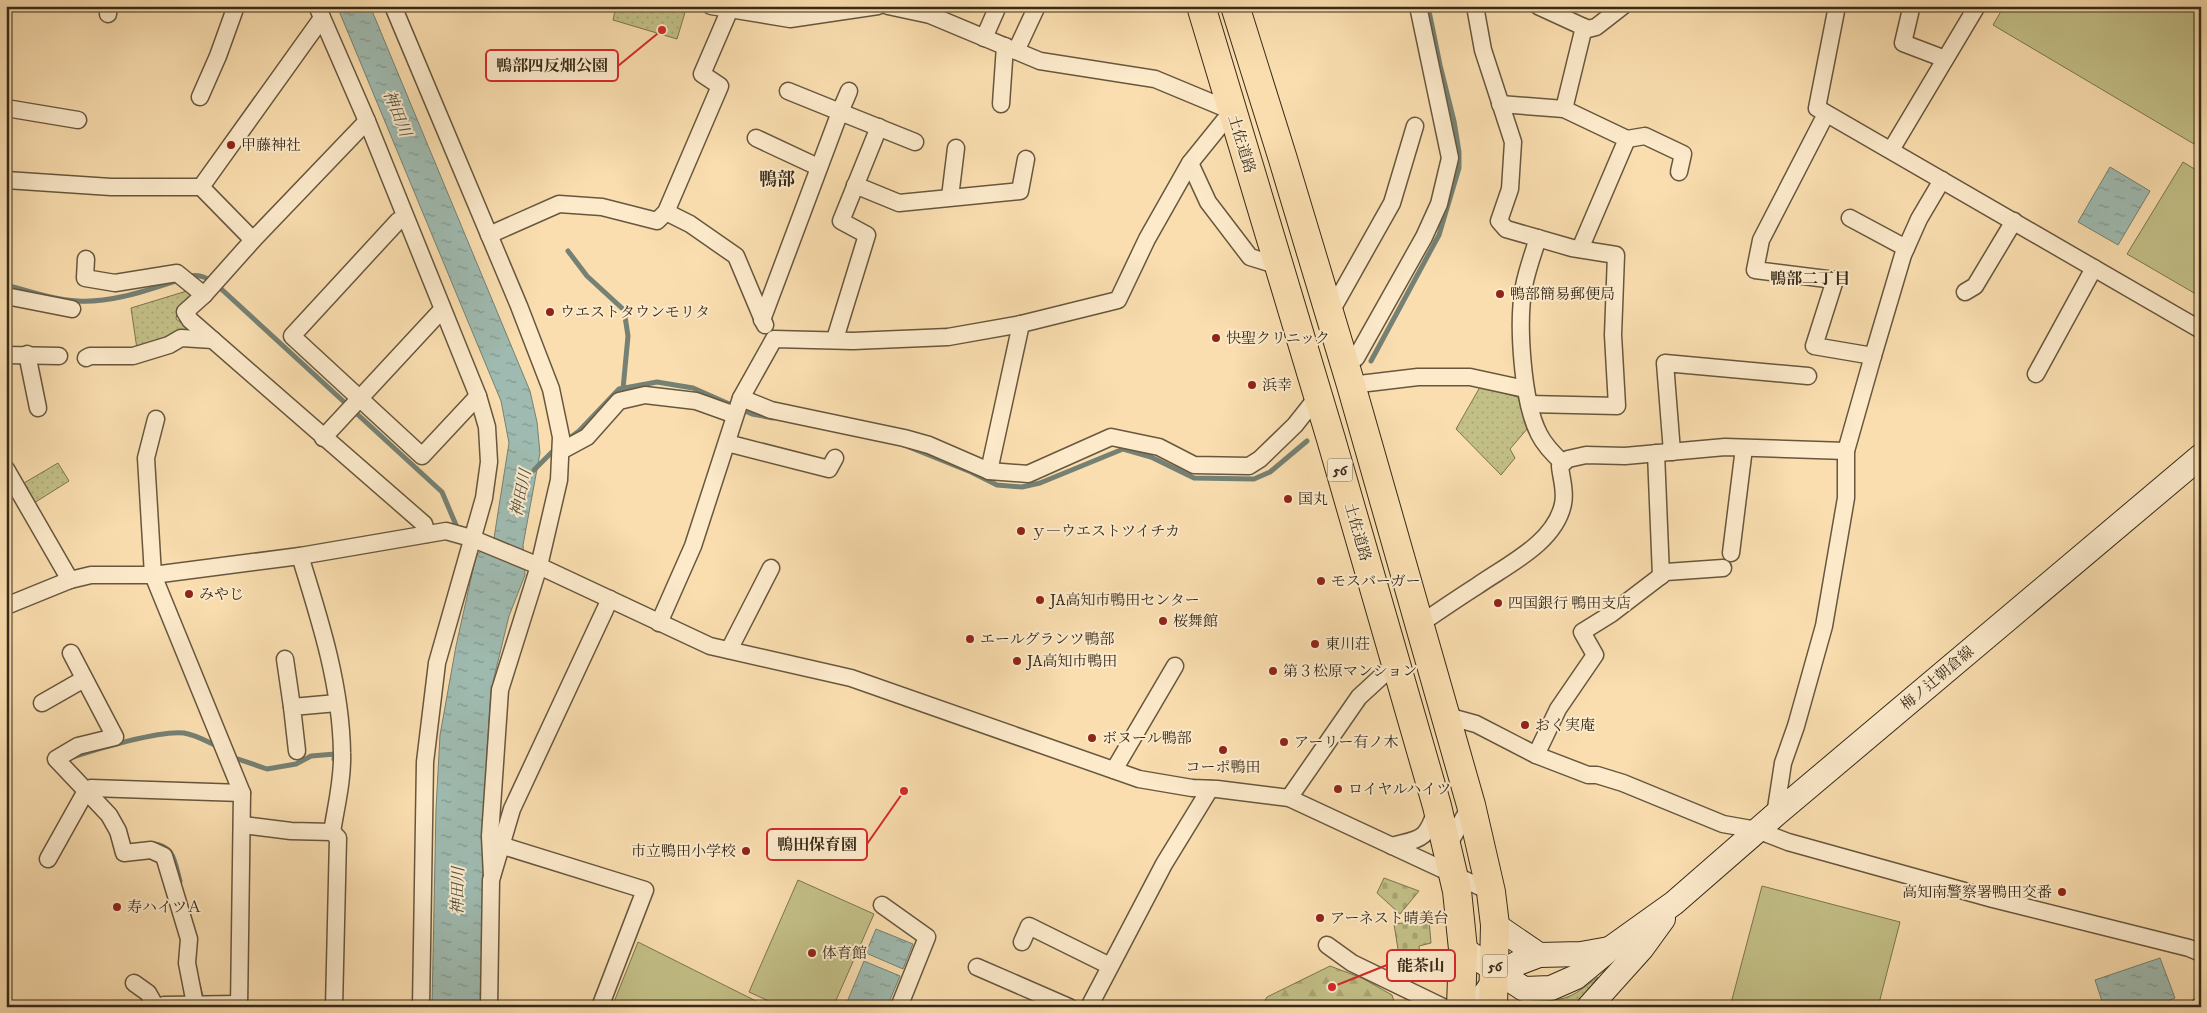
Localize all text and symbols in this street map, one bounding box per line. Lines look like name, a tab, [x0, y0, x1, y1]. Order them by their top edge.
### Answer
callout: 鴨部四反畑公園	[486, 50, 618, 81]
text: 鴨部四反畑公園	[496, 56, 608, 76]
water label: 神田川	[379, 87, 416, 141]
street label: 土佐道路	[1224, 113, 1259, 176]
place label: 甲藤神社	[241, 136, 301, 155]
marker: 甲藤神社	[225, 139, 237, 151]
district label: 鴨部	[759, 169, 795, 191]
district label: 鴨部二丁目	[1770, 269, 1850, 289]
place label: 鴨部簡易郵便局	[1510, 285, 1615, 304]
marker: 鴨部簡易郵便局	[1494, 288, 1506, 300]
place label: ウエストタウンモリタ	[560, 303, 710, 322]
marker: ウエストタウンモリタ	[544, 306, 556, 318]
place label: 快聖クリニック	[1226, 329, 1330, 348]
marker: 快聖クリニック	[1210, 332, 1222, 344]
place label: 浜幸	[1262, 376, 1292, 395]
marker: 浜幸	[1246, 379, 1258, 391]
road number: 56	[1328, 458, 1352, 482]
water label: 神田川	[506, 466, 536, 519]
place label: 国丸	[1298, 490, 1328, 509]
marker: 国丸	[1282, 493, 1294, 505]
street label: 土佐道路	[1340, 501, 1375, 564]
place label: ｙ―ウエストツイチカ	[1031, 522, 1180, 541]
marker: ｙ―ウエストツイチカ	[1015, 525, 1027, 537]
place label: モスバーガー	[1331, 572, 1421, 591]
marker: モスバーガー	[1315, 575, 1327, 587]
place label: みやじ	[199, 585, 244, 604]
marker: みやじ	[183, 588, 195, 600]
place label: JA高知市鴨田センター	[1048, 591, 1200, 610]
marker: JA高知市鴨田センター	[1034, 594, 1046, 606]
place label: 四国銀行 鴨田支店	[1508, 594, 1631, 613]
marker: 四国銀行 鴨田支店	[1492, 597, 1504, 609]
place label: 桜舞館	[1173, 612, 1218, 631]
marker: 桜舞館	[1157, 615, 1169, 627]
place label: エールグランツ鴨部	[980, 630, 1114, 649]
marker: エールグランツ鴨部	[964, 633, 976, 645]
place label: 東川荘	[1325, 635, 1370, 654]
marker: 東川荘	[1309, 638, 1321, 650]
street label: 梅ノ辻朝倉線	[1897, 642, 1978, 715]
place label: JA高知市鴨田	[1025, 652, 1117, 671]
marker: JA高知市鴨田	[1011, 655, 1023, 667]
place label: 第３松原マンション	[1283, 662, 1417, 681]
marker: 第３松原マンション	[1267, 665, 1279, 677]
place label: おく実庵	[1535, 716, 1595, 735]
marker: おく実庵	[1519, 719, 1531, 731]
place label: ボヌール鴨部	[1102, 729, 1192, 748]
marker: ボヌール鴨部	[1086, 732, 1098, 744]
place label: アーリー有ノ木	[1294, 733, 1399, 752]
marker: アーリー有ノ木	[1278, 736, 1290, 748]
marker: コーポ鴨田	[1217, 744, 1229, 756]
place label: コーポ鴨田	[1185, 758, 1261, 777]
place label: ロイヤルハイツ	[1348, 780, 1451, 799]
marker: ロイヤルハイツ	[1332, 783, 1344, 795]
callout: 鴨田保育園	[767, 829, 867, 860]
text: 鴨田保育園	[777, 835, 857, 855]
place label: 市立鴨田小学校	[631, 842, 736, 861]
marker: 市立鴨田小学校	[740, 845, 752, 857]
water label: 神田川	[448, 865, 468, 915]
place label: 高知南警察署鴨田交番	[1902, 883, 2052, 902]
marker: 高知南警察署鴨田交番	[2056, 886, 2068, 898]
place label: 寿ハイツＡ	[127, 898, 202, 917]
marker: 寿ハイツＡ	[111, 901, 123, 913]
place label: アーネスト晴美台	[1330, 909, 1449, 928]
marker: アーネスト晴美台	[1314, 912, 1326, 924]
place label: 体育館	[822, 944, 867, 963]
marker: 体育館	[806, 947, 818, 959]
callout: 能茶山	[1387, 950, 1455, 981]
road number: 56	[1482, 954, 1508, 978]
text: 能茶山	[1397, 956, 1445, 976]

